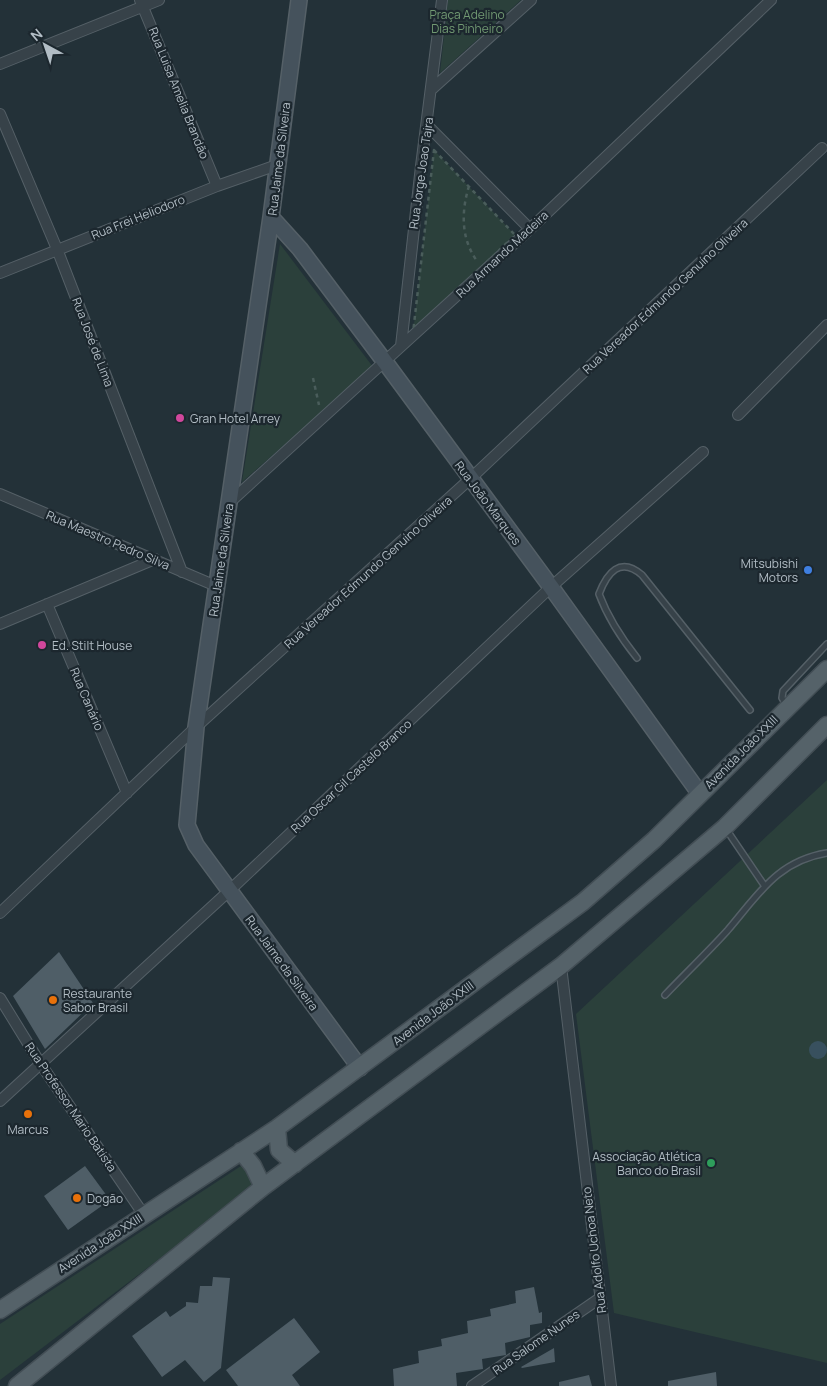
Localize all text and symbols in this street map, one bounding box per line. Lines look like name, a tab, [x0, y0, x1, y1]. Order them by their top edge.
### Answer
park label: Praça Adelino Dias Pinheiro	[429, 6, 505, 37]
north arrow	[20, 20, 70, 70]
text: N	[26, 24, 46, 45]
street label: Rua Luisa Amelia Brandão	[145, 25, 213, 161]
street label: Rua Jaime da Silveira	[264, 101, 294, 217]
street label: Rua Jorge Joao Tajra	[405, 116, 437, 230]
street label: Rua Frei Heliodoro	[89, 190, 187, 244]
street label: Rua Armando Madeira	[452, 207, 552, 301]
street label: Rua Vereador Edmundo Genuíno Oliveira	[579, 215, 751, 377]
street label: Rua José de Lima	[68, 295, 118, 389]
place label: Gran Hotel Arrey	[190, 410, 281, 427]
marker: Gran Hotel Arrey	[174, 412, 186, 424]
street label: Rua João Marques	[451, 457, 525, 549]
street label: Rua Vereador Edmundo Genuíno Oliveira	[280, 492, 456, 652]
street label: Rua Jaime da Silveira	[205, 502, 237, 618]
street label: Rua Maestro Pedro Silva	[44, 506, 172, 574]
place label: Mitsubishi Motors	[741, 555, 798, 586]
marker: Mitsubishi Motors	[802, 564, 814, 576]
place label: Ed. Stilt House	[52, 637, 132, 654]
marker: Ed. Stilt House	[36, 639, 48, 651]
street label: Rua Canário	[66, 665, 108, 733]
street label: Avenida João XXIII	[700, 711, 782, 793]
street label: Rua Oscar Gil Castelo Branco	[287, 715, 415, 837]
street label: Rua Jaime da Silveira	[242, 912, 322, 1014]
street label: Avenida João XXIII	[389, 977, 477, 1049]
place label: Restaurante Sabor Brasil	[63, 985, 132, 1016]
marker: Restaurante Sabor Brasil	[47, 994, 59, 1006]
street label: Rua Professor Mario Batista	[21, 1039, 121, 1175]
marker: Marcus	[22, 1108, 34, 1120]
place label: Marcus	[7, 1121, 49, 1138]
place label: Associação Atlética Banco do Brasil	[592, 1148, 701, 1179]
marker: Associação Atlética Banco do Brasil	[705, 1157, 717, 1169]
street label: Rua Adolfo Uchoa Neto	[578, 1186, 610, 1314]
place label: Dogão	[87, 1190, 123, 1207]
marker: Dogão	[71, 1192, 83, 1204]
street label: Avenida João XXIII	[54, 1209, 146, 1277]
street label: Rua Salome Nunes	[489, 1305, 583, 1379]

